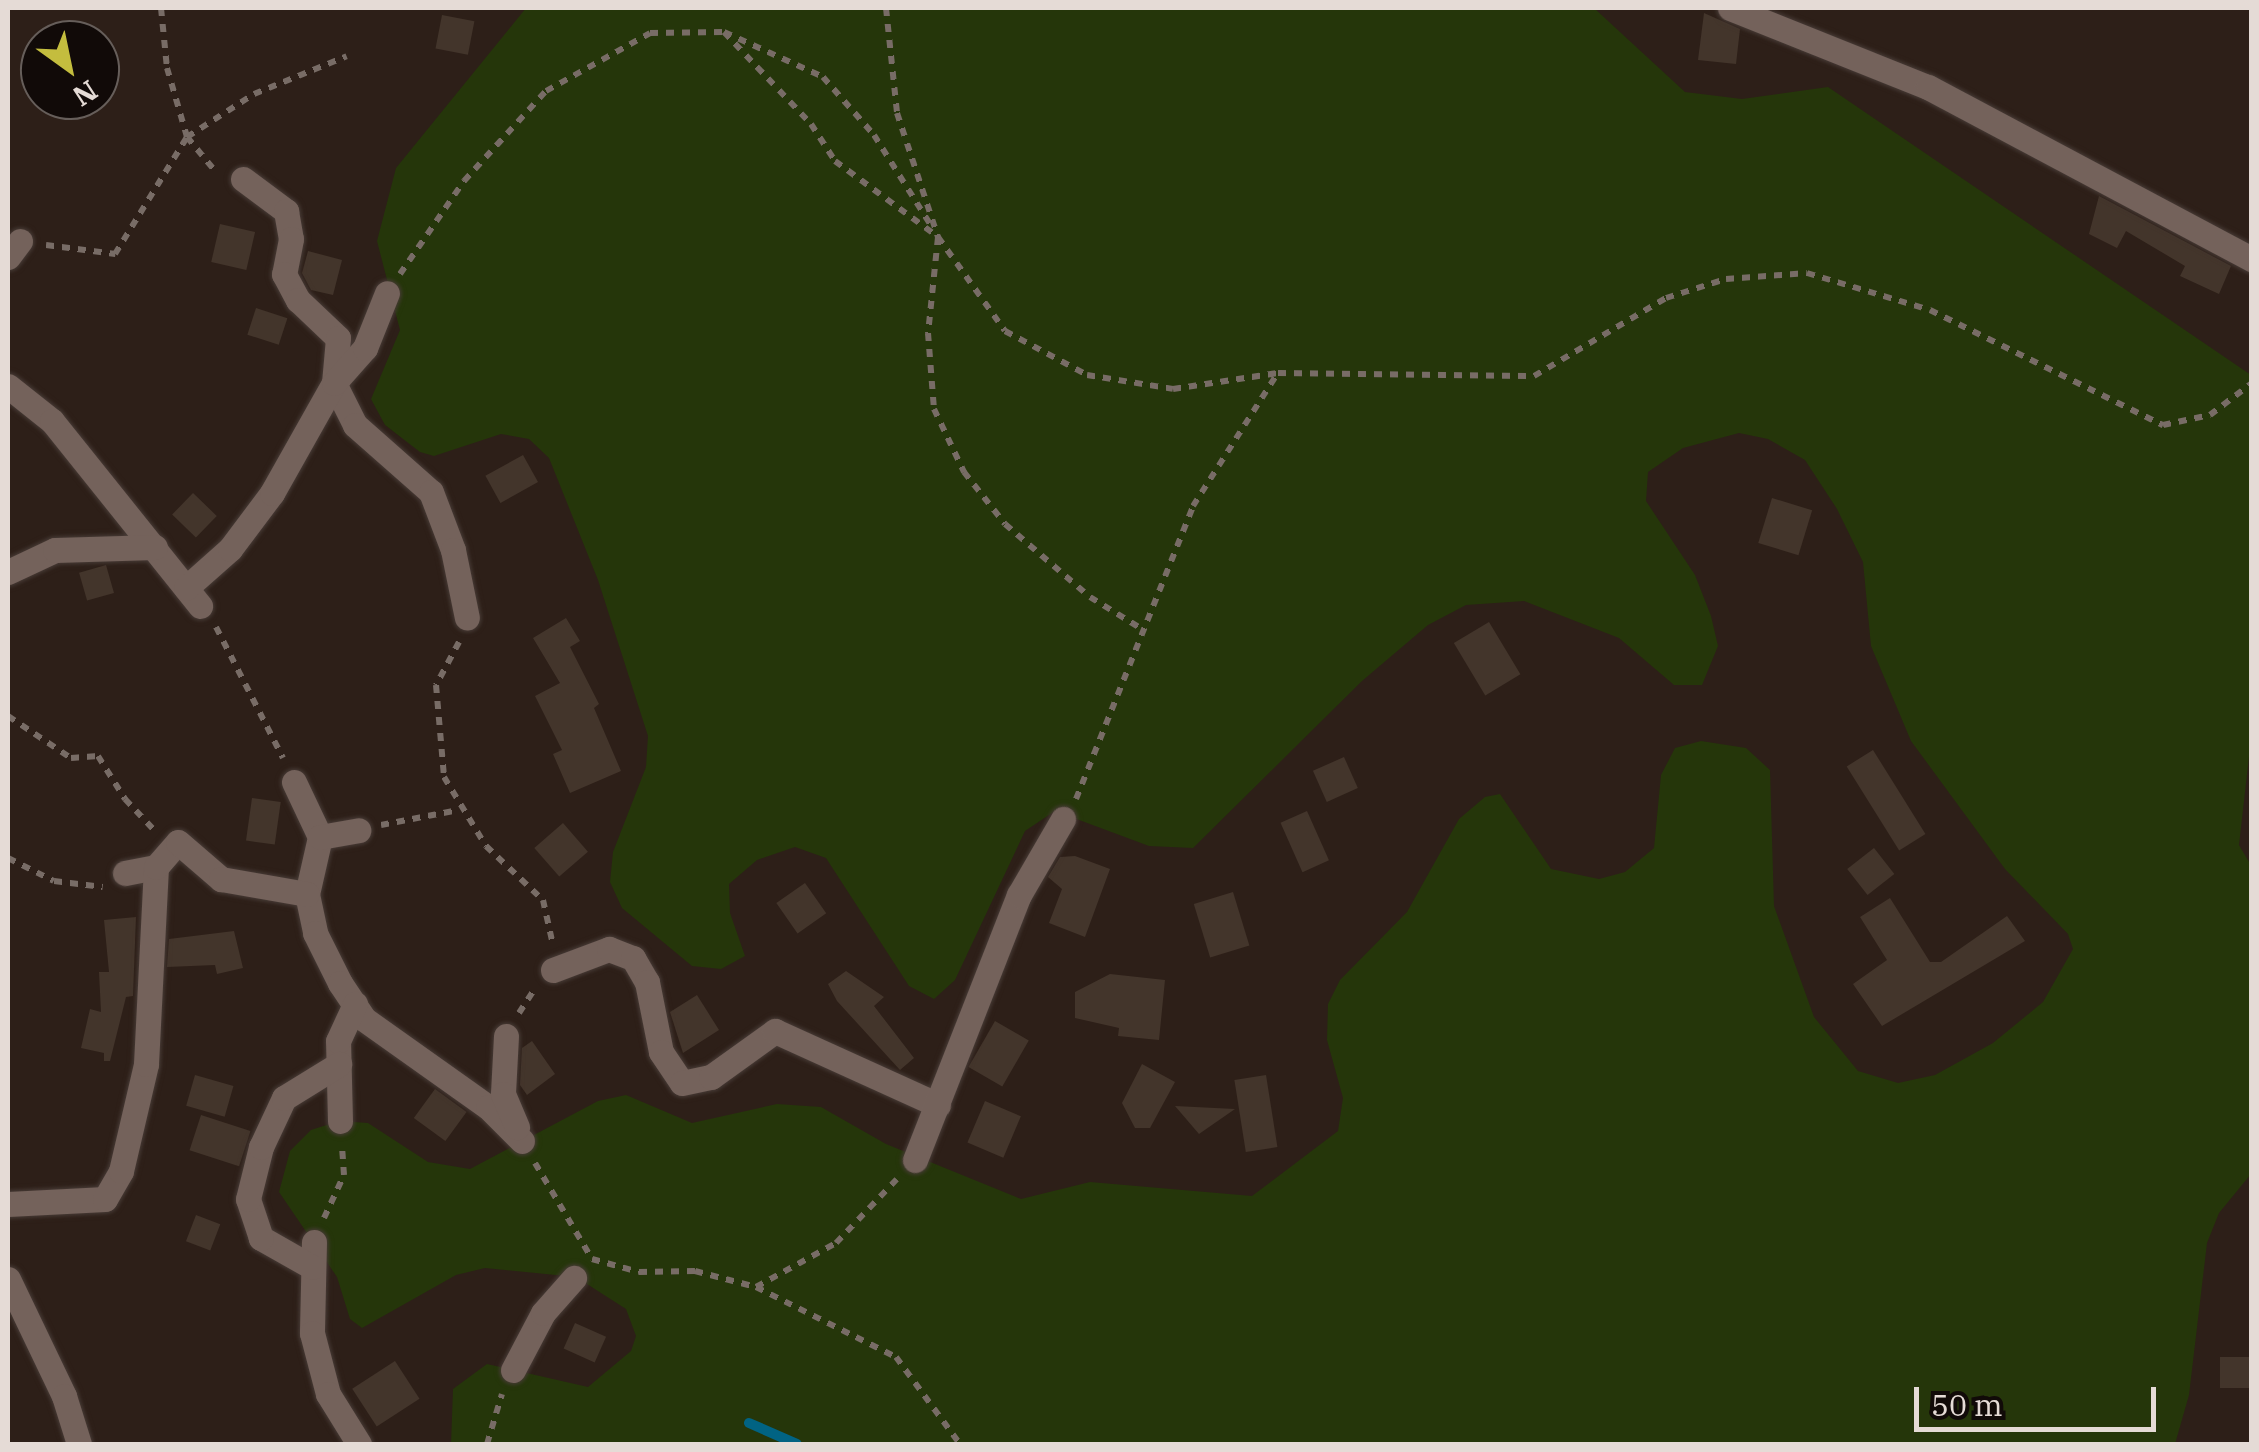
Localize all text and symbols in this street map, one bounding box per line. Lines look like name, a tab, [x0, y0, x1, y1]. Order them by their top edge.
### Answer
north arrow	[20, 20, 120, 120]
text: N	[66, 72, 105, 115]
scale bar	[1919, 1367, 2162, 1429]
text: 50 m	[1931, 1385, 2003, 1424]

